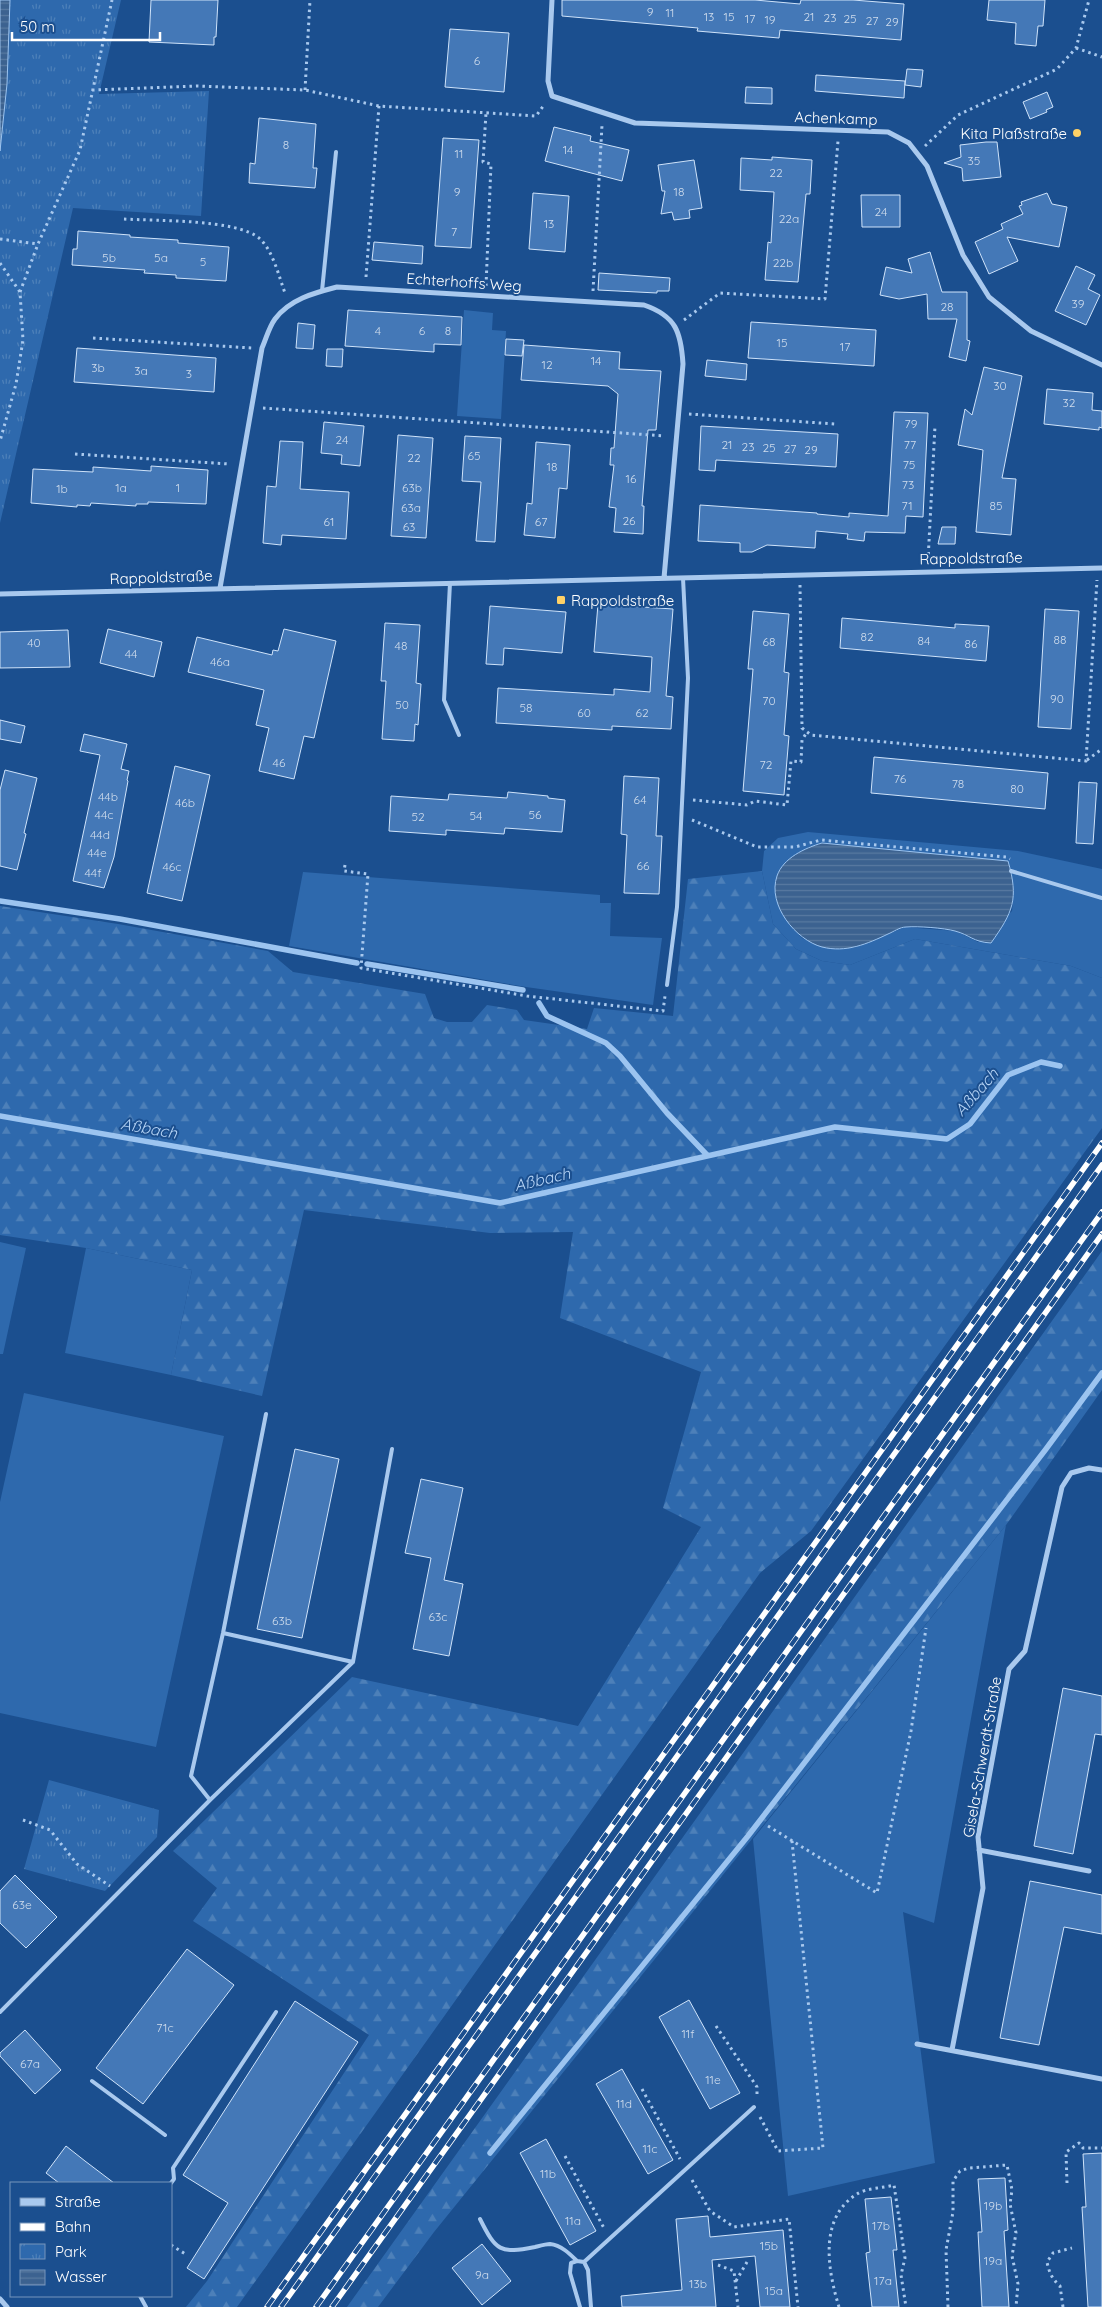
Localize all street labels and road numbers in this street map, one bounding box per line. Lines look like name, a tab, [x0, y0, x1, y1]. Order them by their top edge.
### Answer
street label: Achenkamp	[794, 107, 878, 129]
street label: Echterhoffs Weg	[406, 268, 522, 296]
street label: Rappoldstraße	[919, 548, 1023, 568]
street label: Rappoldstraße	[109, 566, 213, 588]
street label: Gisela-Schwerdt-Straße	[958, 1675, 1006, 1839]

